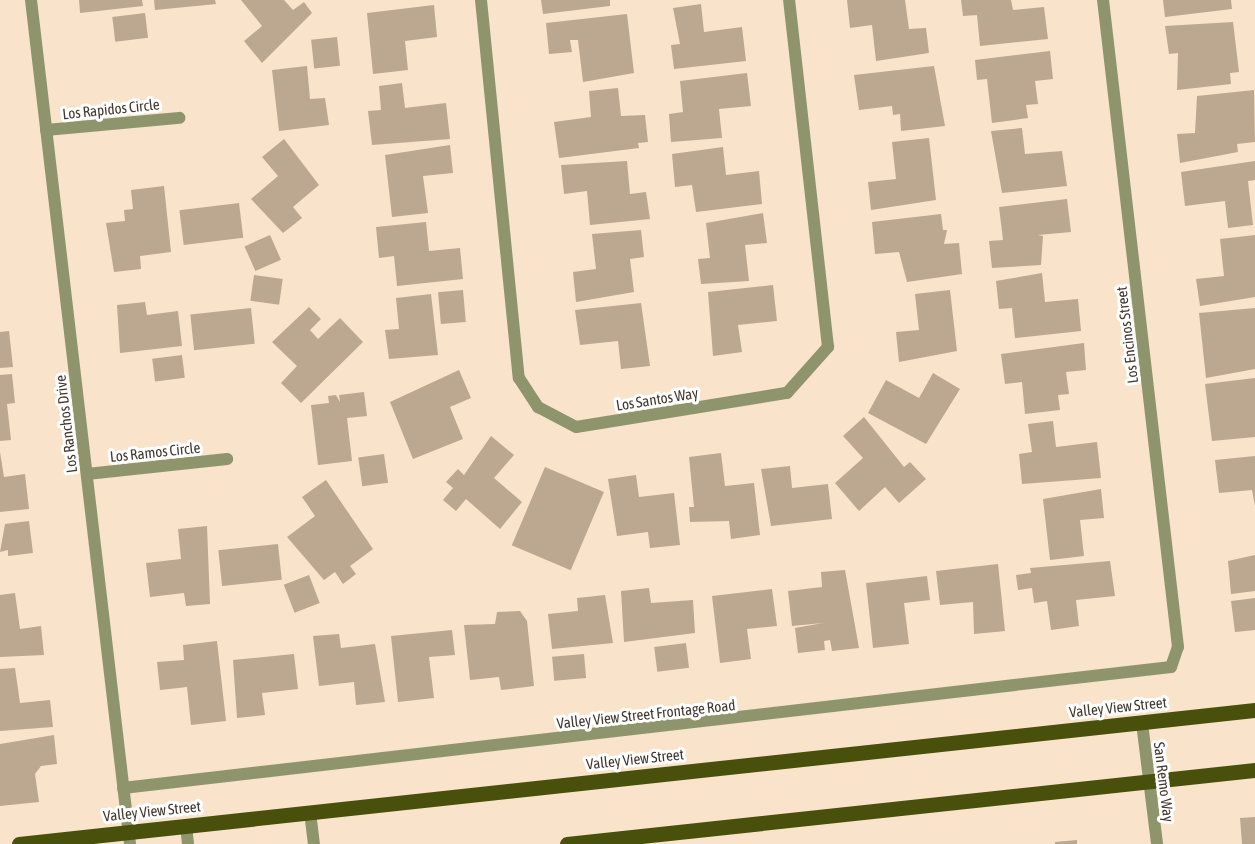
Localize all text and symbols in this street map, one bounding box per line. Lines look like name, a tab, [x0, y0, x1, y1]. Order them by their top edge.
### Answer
street label: Los Rapidos Circle	[62, 95, 160, 123]
street label: Los Encinos Street	[1112, 286, 1142, 384]
street label: Los Ranchos Drive	[51, 374, 81, 474]
street label: Los Santos Way	[615, 384, 699, 414]
street label: Los Ramos Circle	[109, 438, 201, 466]
street label: Valley View Street	[1068, 693, 1168, 721]
street label: Valley View Street Frontage Road	[556, 696, 736, 732]
street label: San Remo Way	[1150, 741, 1178, 823]
street label: Valley View Street	[585, 745, 685, 773]
street label: Valley View Street	[102, 797, 202, 825]

